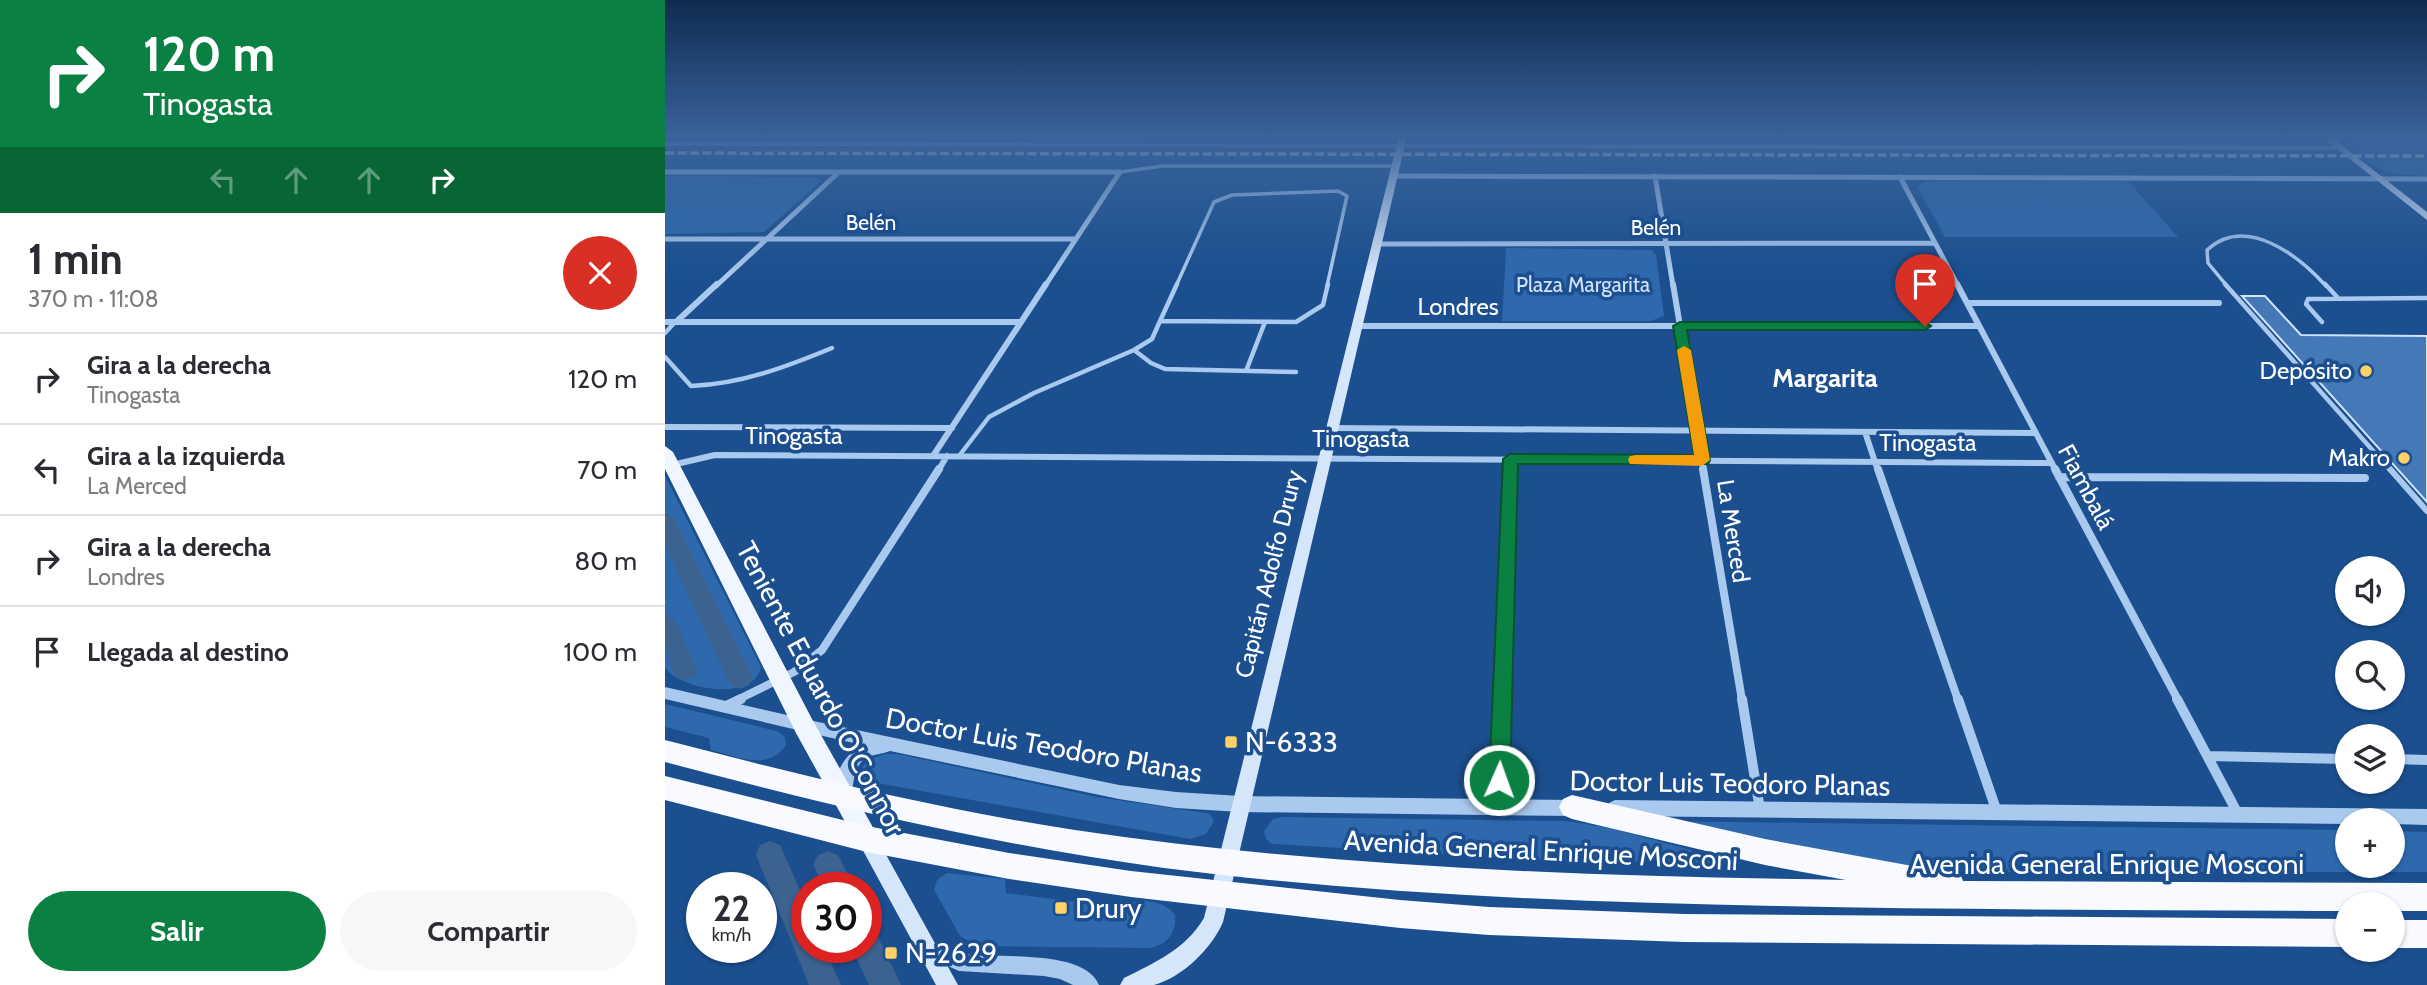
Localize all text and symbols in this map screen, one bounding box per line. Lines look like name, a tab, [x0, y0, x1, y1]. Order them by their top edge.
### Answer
text: 120 m	[143, 24, 275, 83]
icon: right	[28, 28, 119, 119]
text: Tinogasta	[143, 84, 273, 123]
icon: left	[204, 161, 242, 199]
icon: ahead	[277, 161, 315, 199]
icon: ahead	[350, 161, 388, 199]
icon: right	[423, 161, 461, 199]
street label: Belén	[846, 210, 896, 235]
street label: Belén	[1631, 215, 1681, 240]
text: 1 min	[28, 233, 123, 285]
button: close	[563, 236, 637, 310]
pin	[1895, 254, 1955, 326]
icon: arrive	[1906, 265, 1944, 303]
park label: Plaza Margarita	[1516, 272, 1650, 297]
text: 370 m · 11:08	[28, 285, 159, 313]
street label: Londres	[1417, 292, 1499, 321]
text: Gira a la derecha	[87, 349, 271, 381]
place label: Depósito	[2260, 356, 2352, 385]
icon: right	[28, 360, 66, 398]
district label: Margarita	[1772, 362, 1878, 394]
text: 120 m	[568, 363, 637, 395]
marker: Depósito	[2358, 363, 2374, 379]
text: Tinogasta	[87, 381, 180, 409]
street label: Tinogasta	[745, 421, 843, 450]
street label: Tinogasta	[1312, 424, 1410, 453]
street label: Tinogasta	[1879, 428, 1977, 457]
street label: Fiambalá	[2052, 439, 2121, 535]
text: Gira a la izquierda	[87, 440, 285, 472]
place label: Makro	[2328, 443, 2390, 472]
marker: Makro	[2396, 450, 2412, 466]
icon: left	[28, 451, 66, 489]
text: 70 m	[577, 454, 637, 486]
street label: Capitán Adolfo Drury	[1229, 467, 1308, 681]
text: La Merced	[87, 472, 187, 500]
street label: La Merced	[1711, 477, 1756, 585]
text: Gira a la derecha	[87, 531, 271, 563]
street label: Teniente Eduardo O'Connor	[729, 536, 913, 840]
icon: right	[28, 542, 66, 580]
text: 80 m	[574, 545, 637, 577]
map controls	[2335, 556, 2405, 962]
button: sound	[2335, 556, 2405, 626]
text: Londres	[87, 563, 165, 591]
icon: arrive	[28, 633, 66, 671]
text: Llegada al destino	[87, 636, 289, 668]
text: 100 m	[564, 636, 637, 668]
button: search	[2335, 640, 2405, 710]
street label: Doctor Luis Teodoro Planas	[883, 700, 1205, 790]
button: layers	[2335, 724, 2405, 794]
place label: N-6333	[1245, 725, 1338, 759]
marker: N-6333	[1223, 734, 1239, 750]
position arrow	[1462, 743, 1536, 817]
street label: Doctor Luis Teodoro Planas	[1569, 763, 1891, 803]
button: +	[2335, 808, 2405, 878]
street label: Avenida General Enrique Mosconi	[1343, 823, 1739, 877]
street label: Avenida General Enrique Mosconi	[1910, 847, 2304, 881]
speed limit sign: 30	[791, 872, 882, 963]
text: 22	[713, 887, 750, 930]
button: Salir	[28, 891, 326, 971]
button: Compartir	[340, 891, 637, 971]
place label: Drury	[1075, 891, 1142, 925]
button: −	[2335, 892, 2405, 962]
marker: Drury	[1053, 900, 1069, 916]
text: km/h	[712, 924, 751, 946]
place label: N-2629	[905, 936, 997, 970]
marker: N-2629	[883, 945, 899, 961]

